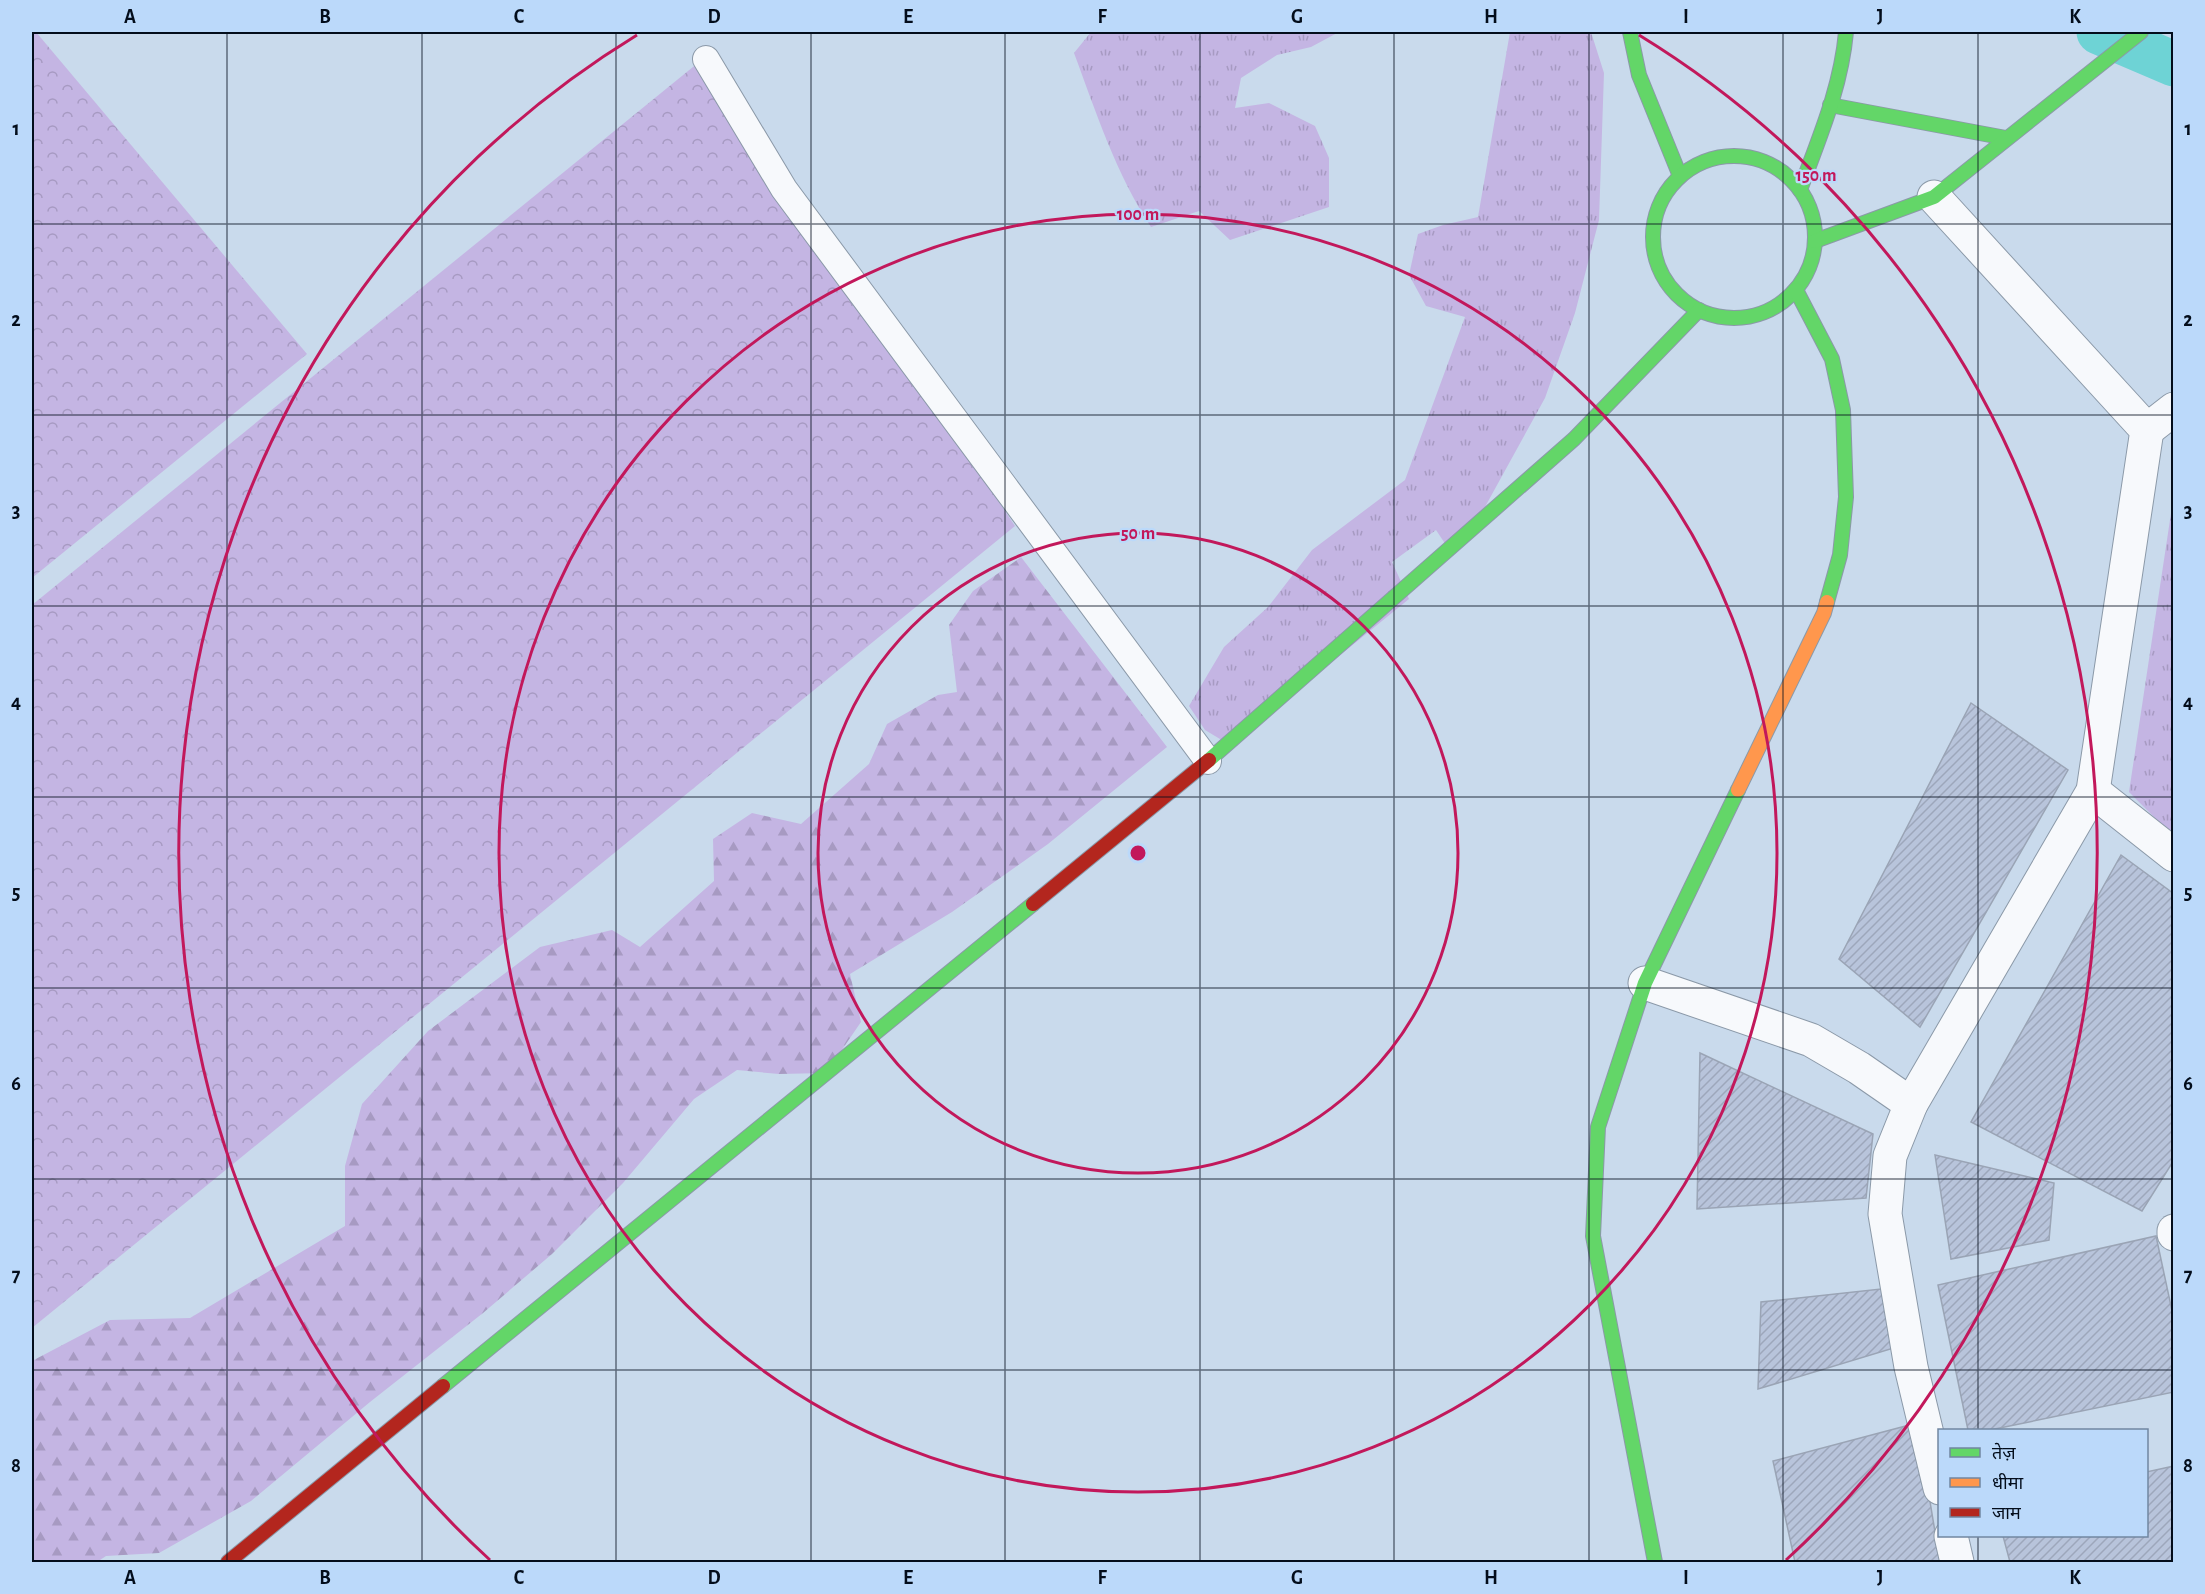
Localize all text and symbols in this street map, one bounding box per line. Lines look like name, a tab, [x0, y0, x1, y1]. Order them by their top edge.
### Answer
text: A	[124, 7, 136, 27]
text: B	[319, 7, 331, 27]
text: C	[514, 7, 525, 27]
text: D	[707, 7, 721, 27]
text: E	[903, 7, 913, 27]
text: F	[1097, 7, 1107, 27]
text: G	[1291, 7, 1303, 27]
text: H	[1484, 7, 1498, 27]
text: I	[1683, 7, 1689, 27]
text: J	[1877, 7, 1883, 27]
text: K	[2069, 7, 2081, 27]
text: 1	[12, 119, 20, 139]
text: 1	[2184, 119, 2192, 139]
text: 150 m	[1796, 167, 1836, 185]
text: 100 m	[1117, 206, 1159, 224]
text: 2	[11, 310, 21, 330]
text: 2	[2183, 310, 2193, 330]
text: 3	[12, 501, 20, 521]
text: 3	[2184, 501, 2192, 521]
text: 50 m	[1121, 525, 1155, 543]
text: 4	[11, 692, 21, 712]
text: 4	[2183, 692, 2193, 712]
centre of rings	[1128, 843, 1148, 863]
text: 5	[12, 883, 20, 903]
text: 5	[2184, 883, 2192, 903]
text: 6	[11, 1074, 21, 1094]
text: 6	[2183, 1074, 2193, 1094]
text: 7	[12, 1265, 21, 1285]
text: 7	[2184, 1265, 2193, 1285]
legend	[1938, 1429, 2148, 1537]
text: तेज़	[1992, 1442, 2016, 1463]
text: 8	[11, 1456, 21, 1476]
text: 8	[2183, 1456, 2193, 1476]
text: धीमा	[1992, 1473, 2023, 1493]
text: जाम	[1992, 1505, 2022, 1523]
text: A	[124, 1568, 136, 1588]
text: B	[319, 1568, 331, 1588]
text: C	[514, 1568, 525, 1588]
text: D	[707, 1568, 721, 1588]
text: E	[903, 1568, 913, 1588]
text: F	[1097, 1568, 1107, 1588]
text: G	[1291, 1568, 1303, 1588]
text: H	[1484, 1568, 1498, 1588]
text: I	[1683, 1568, 1689, 1588]
text: J	[1877, 1568, 1883, 1588]
text: K	[2069, 1568, 2081, 1588]

